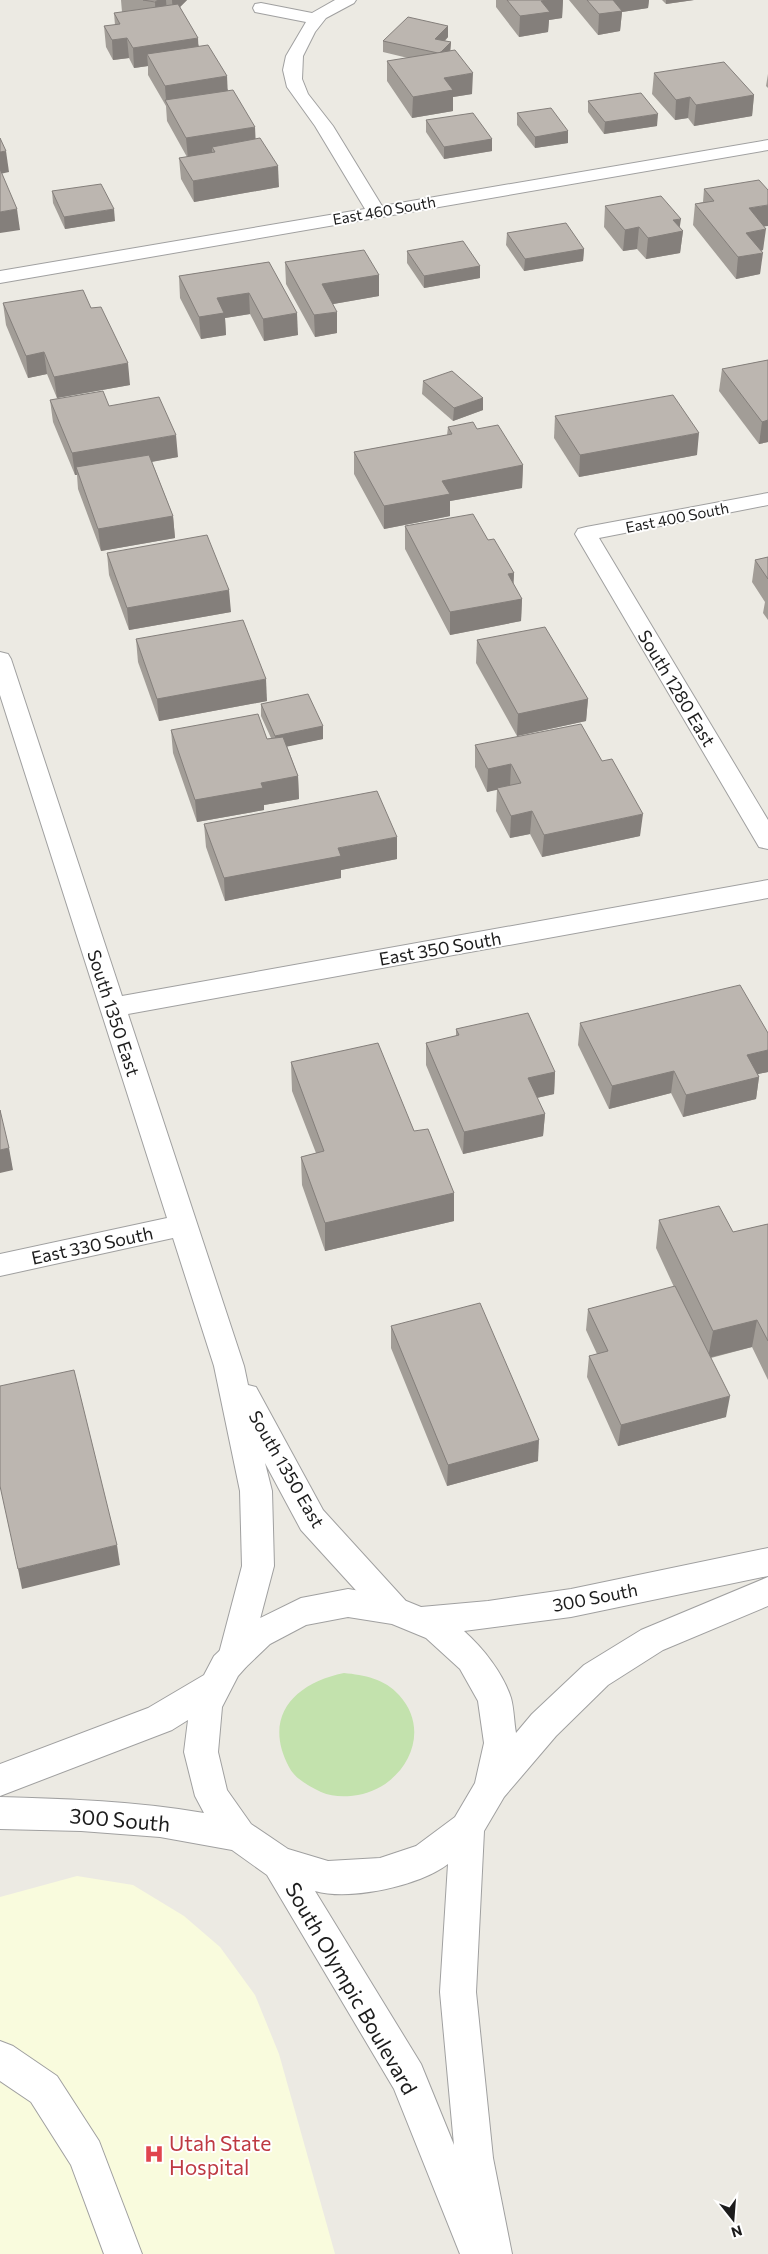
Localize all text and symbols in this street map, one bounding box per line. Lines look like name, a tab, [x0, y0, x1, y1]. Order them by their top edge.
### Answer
street label: East 460 South	[331, 192, 437, 228]
street label: East 400 South	[624, 498, 730, 536]
street label: South 1280 East	[634, 626, 720, 750]
street label: East 350 South	[377, 926, 503, 970]
street label: South 1350 East	[83, 947, 145, 1079]
street label: East 330 South	[29, 1221, 155, 1269]
street label: South 1350 East	[245, 1407, 329, 1531]
street label: 300 South	[551, 1578, 639, 1616]
street label: 300 South	[69, 1802, 171, 1836]
street label: South Olympic Boulevard	[281, 1877, 423, 2099]
place label: Utah State Hospital	[169, 2130, 271, 2179]
hospital icon: Utah State Hospital	[143, 2143, 165, 2165]
north arrow	[708, 2194, 758, 2244]
text: N	[729, 2222, 744, 2242]

